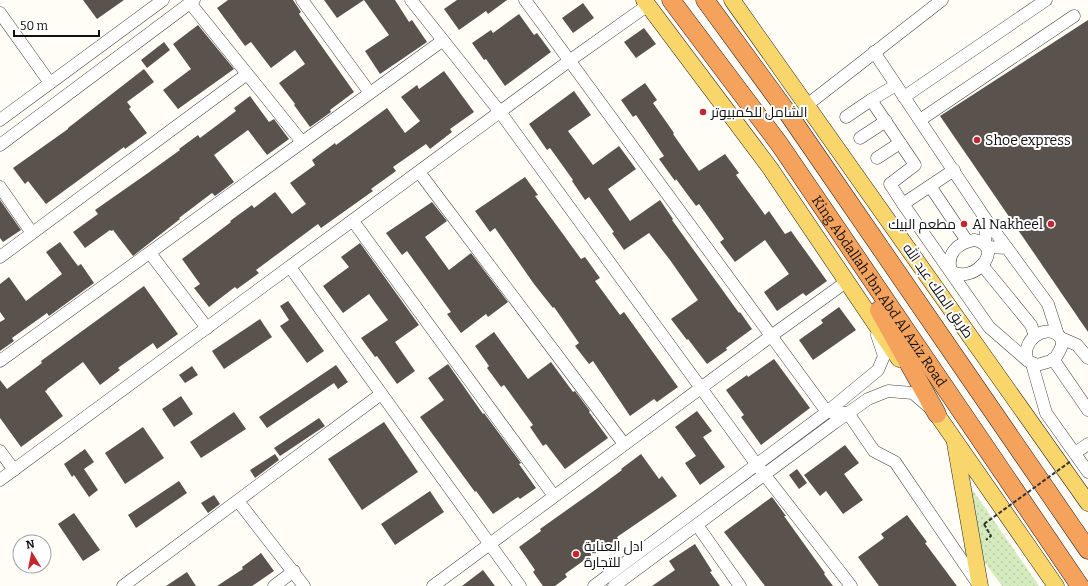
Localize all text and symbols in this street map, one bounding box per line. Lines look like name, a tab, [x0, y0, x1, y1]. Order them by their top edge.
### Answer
scale bar	[14, 12, 99, 38]
text: 50 m	[20, 19, 49, 33]
place label: الشامل للكمبيوتر	[710, 104, 807, 121]
marker: الشامل للكمبيوتر	[698, 107, 708, 117]
place label: Shoe express	[985, 132, 1071, 149]
marker: Shoe express	[972, 135, 982, 145]
street label: King Abdallah Ibn Abd Al Aziz Road	[808, 192, 950, 390]
place label: مطعم البيك	[888, 216, 956, 234]
place label: Al Nakheel	[972, 216, 1043, 233]
marker: مطعم البيك	[959, 219, 969, 229]
marker: Al Nakheel	[1046, 219, 1056, 229]
street label: طريق الملك عبد الله	[899, 240, 978, 342]
north arrow	[12, 534, 52, 574]
text: N	[25, 537, 36, 552]
place label: ادل العناية للتجارة	[584, 538, 643, 571]
marker: ادل العناية للتجارة	[571, 549, 581, 559]

